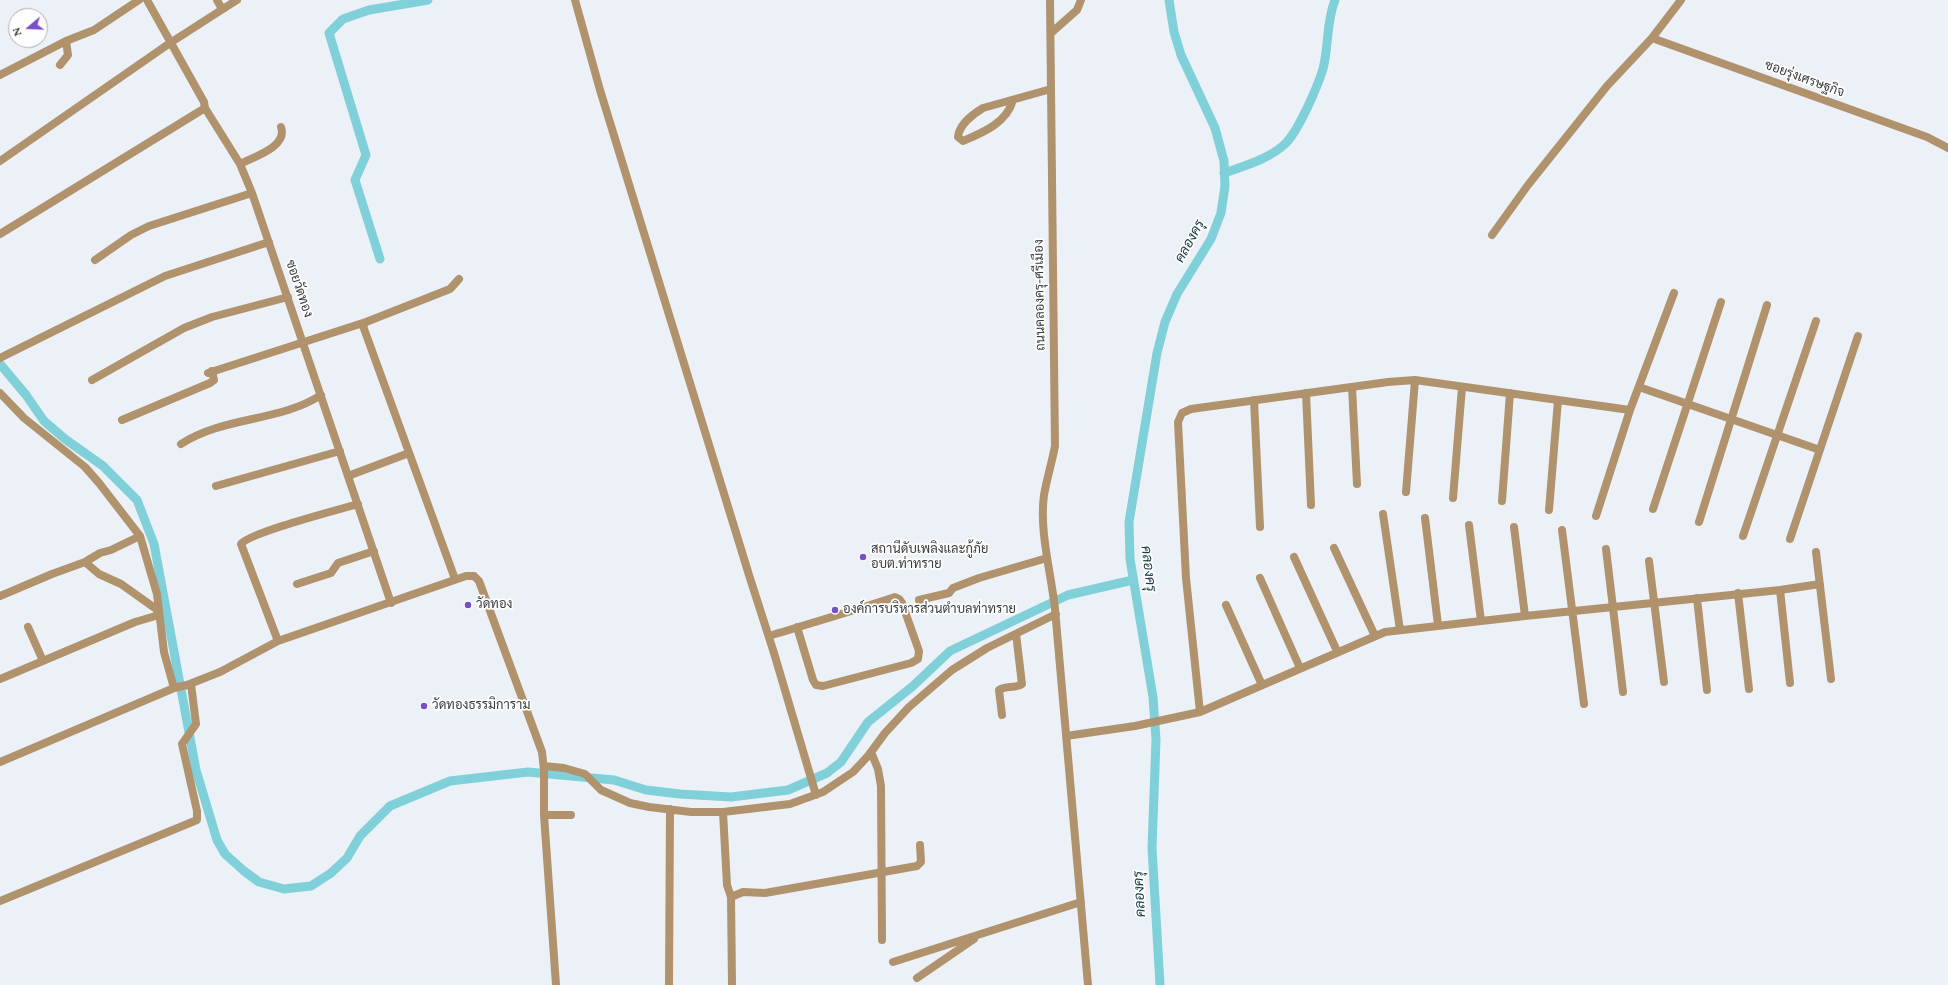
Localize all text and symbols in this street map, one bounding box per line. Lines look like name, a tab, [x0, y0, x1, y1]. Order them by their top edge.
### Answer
north arrow	[8, 8, 48, 48]
text: N	[8, 25, 27, 39]
street label: ซอยรุ่งเศรษฐกิจ	[1762, 58, 1846, 102]
water label: คลองครุ	[1172, 218, 1210, 266]
street label: ถนนคลองครุ-ศรีเมือง	[1032, 239, 1050, 351]
street label: ซอยวัดทอง	[281, 258, 315, 320]
place label: สถานีดับเพลิงและกู้ภัย อบต.ท่าทราย	[871, 542, 989, 573]
water label: คลองครุ	[1136, 545, 1158, 593]
marker: สถานีดับเพลิงและกู้ภัย อบต.ท่าทราย	[858, 552, 868, 562]
place label: วัดทอง	[476, 597, 512, 613]
marker: วัดทอง	[463, 600, 473, 610]
place label: องค์การบริหารส่วนตำบลท่าทราย	[843, 602, 1016, 618]
marker: องค์การบริหารส่วนตำบลท่าทราย	[830, 605, 840, 615]
place label: วัดทองธรรมิการาม	[432, 698, 530, 714]
marker: วัดทองธรรมิการาม	[419, 701, 429, 711]
water label: คลองครุ	[1131, 870, 1151, 918]

